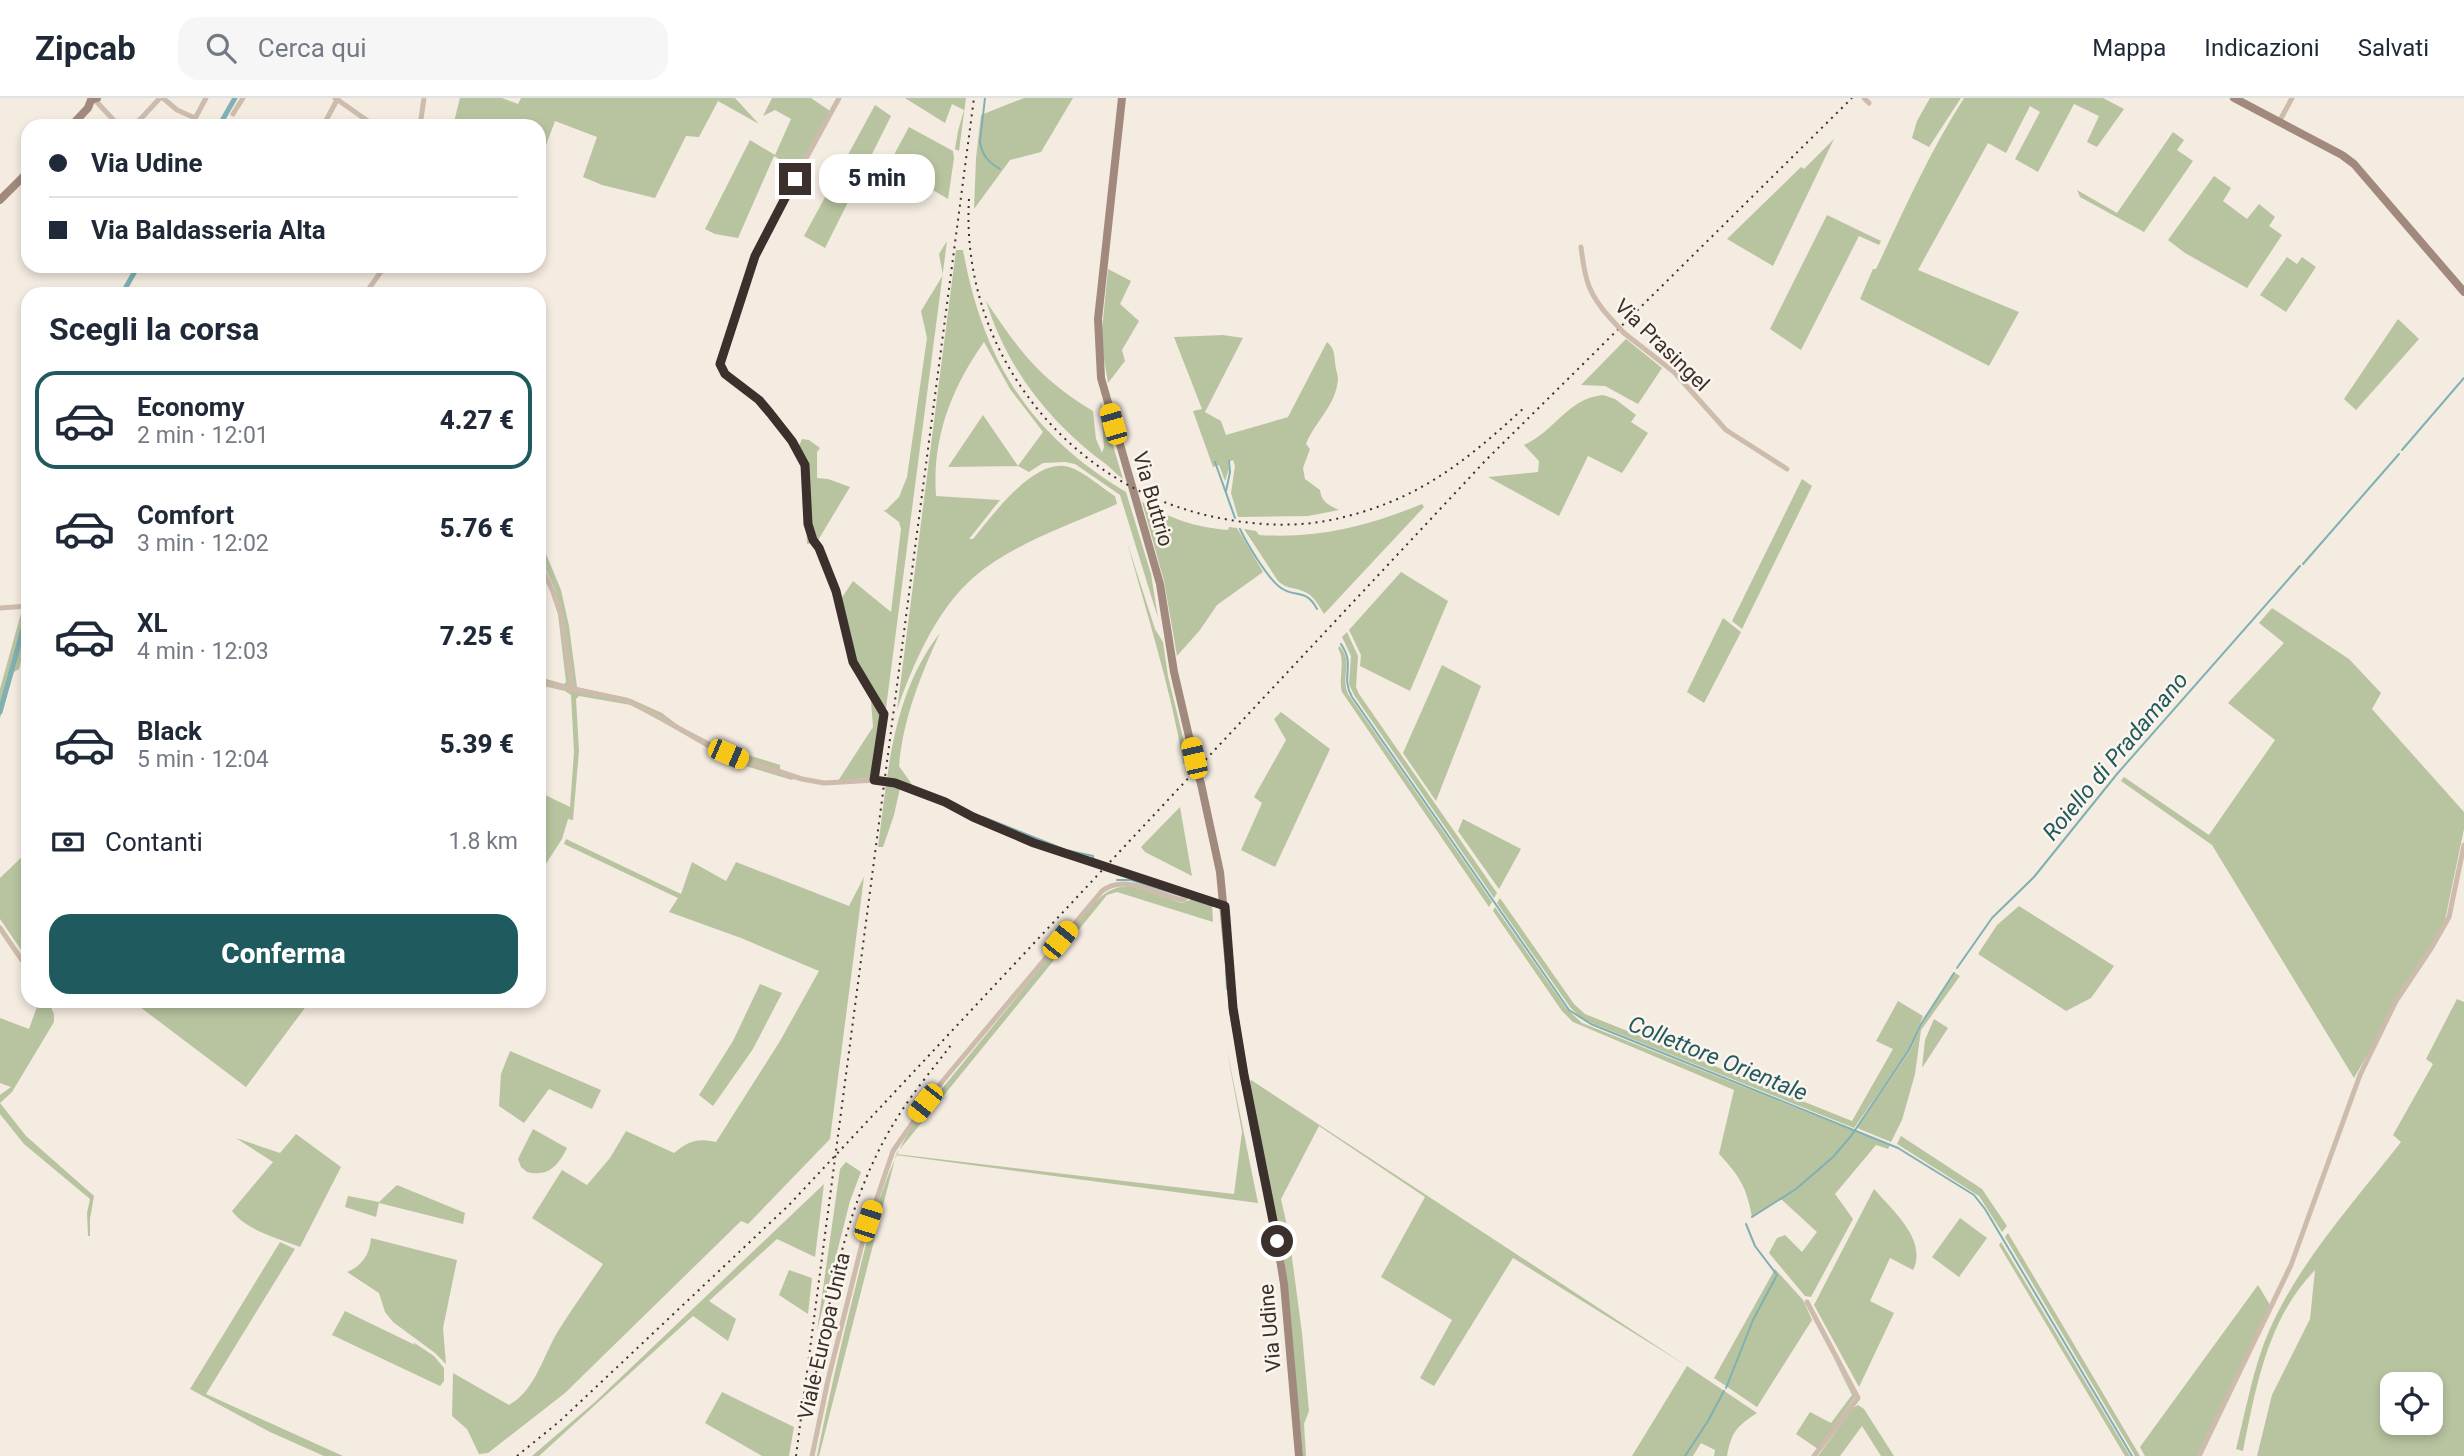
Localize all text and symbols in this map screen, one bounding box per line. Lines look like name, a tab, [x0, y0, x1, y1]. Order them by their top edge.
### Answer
search box	[178, 17, 668, 80]
text: Zipcab	[35, 29, 136, 68]
icon: search	[202, 29, 240, 67]
text: Cerca qui	[258, 33, 367, 63]
text: Mappa	[2092, 34, 2166, 62]
text: Indicazioni	[2204, 34, 2320, 62]
text: Salvati	[2358, 34, 2429, 62]
text: Via Udine	[91, 148, 203, 178]
callout: 5 min	[820, 154, 935, 204]
route end	[779, 163, 811, 195]
text: 5 min	[848, 165, 906, 192]
text: Via Baldasseria Alta	[91, 215, 326, 245]
street label: Via Prasingel	[1610, 294, 1714, 396]
text: Scegli la corsa	[49, 310, 259, 348]
icon: car	[53, 389, 116, 452]
text: Economy	[137, 392, 244, 422]
car	[1098, 401, 1129, 447]
text: 4.27 €	[440, 405, 514, 435]
text: 2 min · 12:01	[137, 422, 269, 449]
street label: Via Buttrio	[1128, 449, 1178, 549]
icon: car	[53, 497, 116, 560]
text: Comfort	[137, 500, 234, 530]
text: 5.76 €	[440, 513, 514, 543]
text: 3 min · 12:02	[137, 530, 269, 557]
icon: car	[53, 605, 116, 668]
text: XL	[137, 608, 168, 638]
text: 7.25 €	[440, 621, 514, 651]
text: 4 min · 12:03	[137, 638, 269, 665]
water label: Roiello di Pradamano	[2037, 667, 2194, 846]
icon: car	[53, 713, 116, 776]
text: Black	[137, 716, 202, 746]
text: 5.39 €	[440, 729, 514, 759]
car	[1180, 735, 1209, 781]
car	[705, 736, 752, 772]
text: 5 min · 12:04	[137, 746, 269, 773]
icon: cash	[49, 823, 87, 861]
text: Contanti	[105, 827, 203, 857]
text: 1.8 km	[449, 828, 518, 855]
button: Conferma	[49, 914, 518, 994]
car	[1039, 917, 1082, 963]
water label: Collettore Orientale	[1624, 1010, 1812, 1107]
car	[904, 1080, 947, 1126]
car	[852, 1198, 885, 1244]
route start	[1261, 1225, 1293, 1257]
street label: Viale Europa Unita	[793, 1250, 855, 1422]
street label: Via Udine	[1254, 1283, 1286, 1373]
map controls	[2380, 1372, 2443, 1435]
button: locate	[2380, 1372, 2443, 1435]

